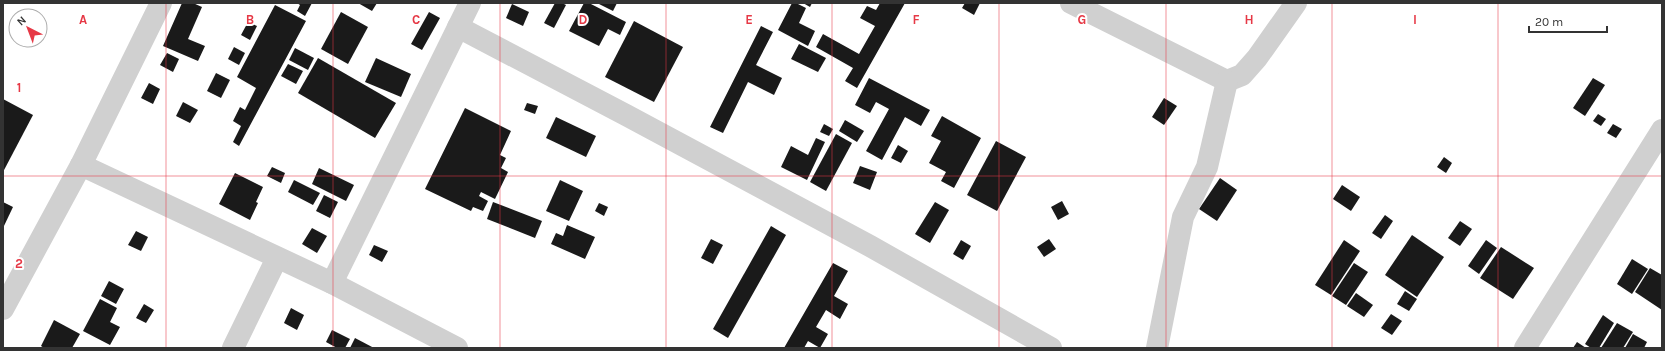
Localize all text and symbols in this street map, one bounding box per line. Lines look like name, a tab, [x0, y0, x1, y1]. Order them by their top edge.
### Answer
north arrow	[8, 8, 48, 48]
scale bar	[1529, 8, 1607, 34]
text: A	[79, 12, 87, 27]
text: B	[246, 12, 254, 27]
text: C	[412, 12, 420, 27]
text: D	[579, 12, 588, 27]
text: E	[745, 12, 753, 27]
text: F	[912, 12, 920, 27]
text: G	[1078, 12, 1086, 27]
text: H	[1244, 12, 1254, 27]
text: I	[1413, 12, 1417, 27]
text: N	[14, 13, 29, 28]
text: 20 m	[1535, 15, 1563, 29]
text: 1	[17, 80, 21, 95]
text: 2	[15, 256, 23, 271]

